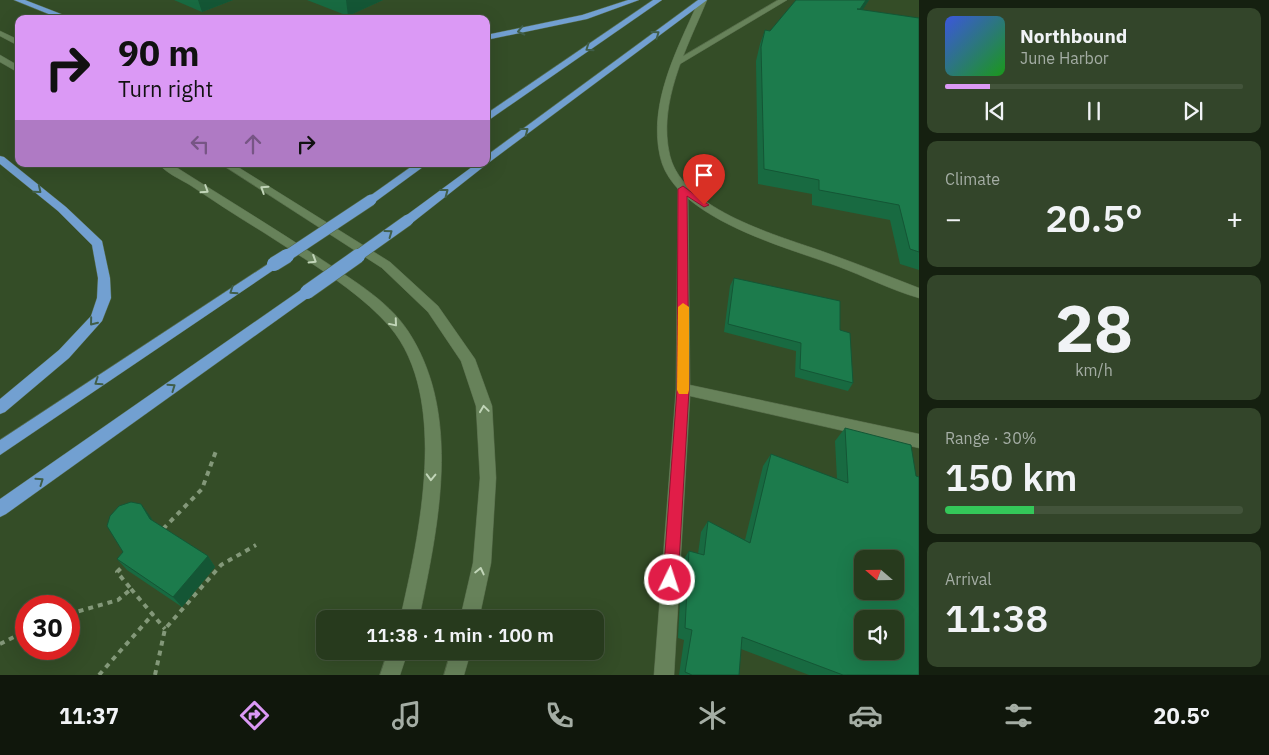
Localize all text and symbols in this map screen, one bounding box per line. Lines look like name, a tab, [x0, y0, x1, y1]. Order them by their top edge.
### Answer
text: Northbound	[1020, 24, 1127, 48]
one-way arrow	[516, 25, 525, 35]
text: 90 m	[118, 30, 200, 76]
one-way arrow	[650, 32, 659, 40]
icon: right	[35, 35, 100, 100]
one-way arrow	[586, 42, 595, 51]
text: June Harbor	[1020, 48, 1109, 68]
text: Turn right	[118, 74, 213, 103]
icon: previous	[981, 97, 1009, 125]
icon: pause	[1080, 97, 1108, 125]
icon: next	[1179, 97, 1207, 125]
one-way arrow	[519, 128, 529, 137]
icon: left	[186, 130, 214, 158]
icon: ahead	[239, 130, 267, 158]
icon: right	[292, 130, 320, 158]
pin	[683, 154, 725, 205]
icon: arrive	[690, 161, 718, 189]
text: Climate	[945, 169, 1000, 189]
one-way arrow	[32, 184, 41, 192]
one-way arrow	[199, 184, 208, 193]
one-way arrow	[261, 185, 270, 195]
one-way arrow	[439, 189, 449, 198]
text: 20.5°	[1045, 193, 1143, 242]
text: −	[945, 200, 962, 237]
text: +	[1226, 200, 1243, 237]
one-way arrow	[383, 230, 393, 239]
one-way arrow	[308, 253, 317, 263]
one-way arrow	[229, 285, 239, 294]
text: 28	[1055, 285, 1133, 370]
one-way arrow	[90, 316, 98, 325]
one-way arrow	[388, 317, 397, 326]
text: km/h	[1075, 360, 1113, 380]
one-way arrow	[95, 376, 104, 385]
one-way arrow	[167, 384, 176, 393]
one-way arrow	[479, 405, 490, 413]
text: Range · 30%	[945, 428, 1037, 448]
text: 150 km	[945, 452, 1077, 501]
one-way arrow	[426, 474, 436, 481]
one-way arrow	[34, 478, 43, 487]
north arrow	[854, 550, 904, 600]
map controls	[854, 550, 904, 660]
position arrow	[643, 553, 695, 605]
one-way arrow	[474, 567, 485, 576]
text: Arrival	[945, 569, 992, 589]
text: 11:38	[945, 593, 1048, 642]
speed limit sign: 30	[15, 595, 80, 660]
button: sound	[854, 610, 904, 660]
text: 11:38 · 1 min · 100 m	[366, 623, 554, 647]
icon: directions	[237, 698, 272, 733]
icon: music	[389, 698, 424, 733]
icon: phone	[542, 698, 577, 733]
icon: climate	[695, 698, 730, 733]
icon: car	[848, 698, 883, 733]
icon: filters	[1001, 698, 1036, 733]
text: 11:37	[59, 701, 119, 730]
text: 20.5°	[1153, 701, 1210, 730]

